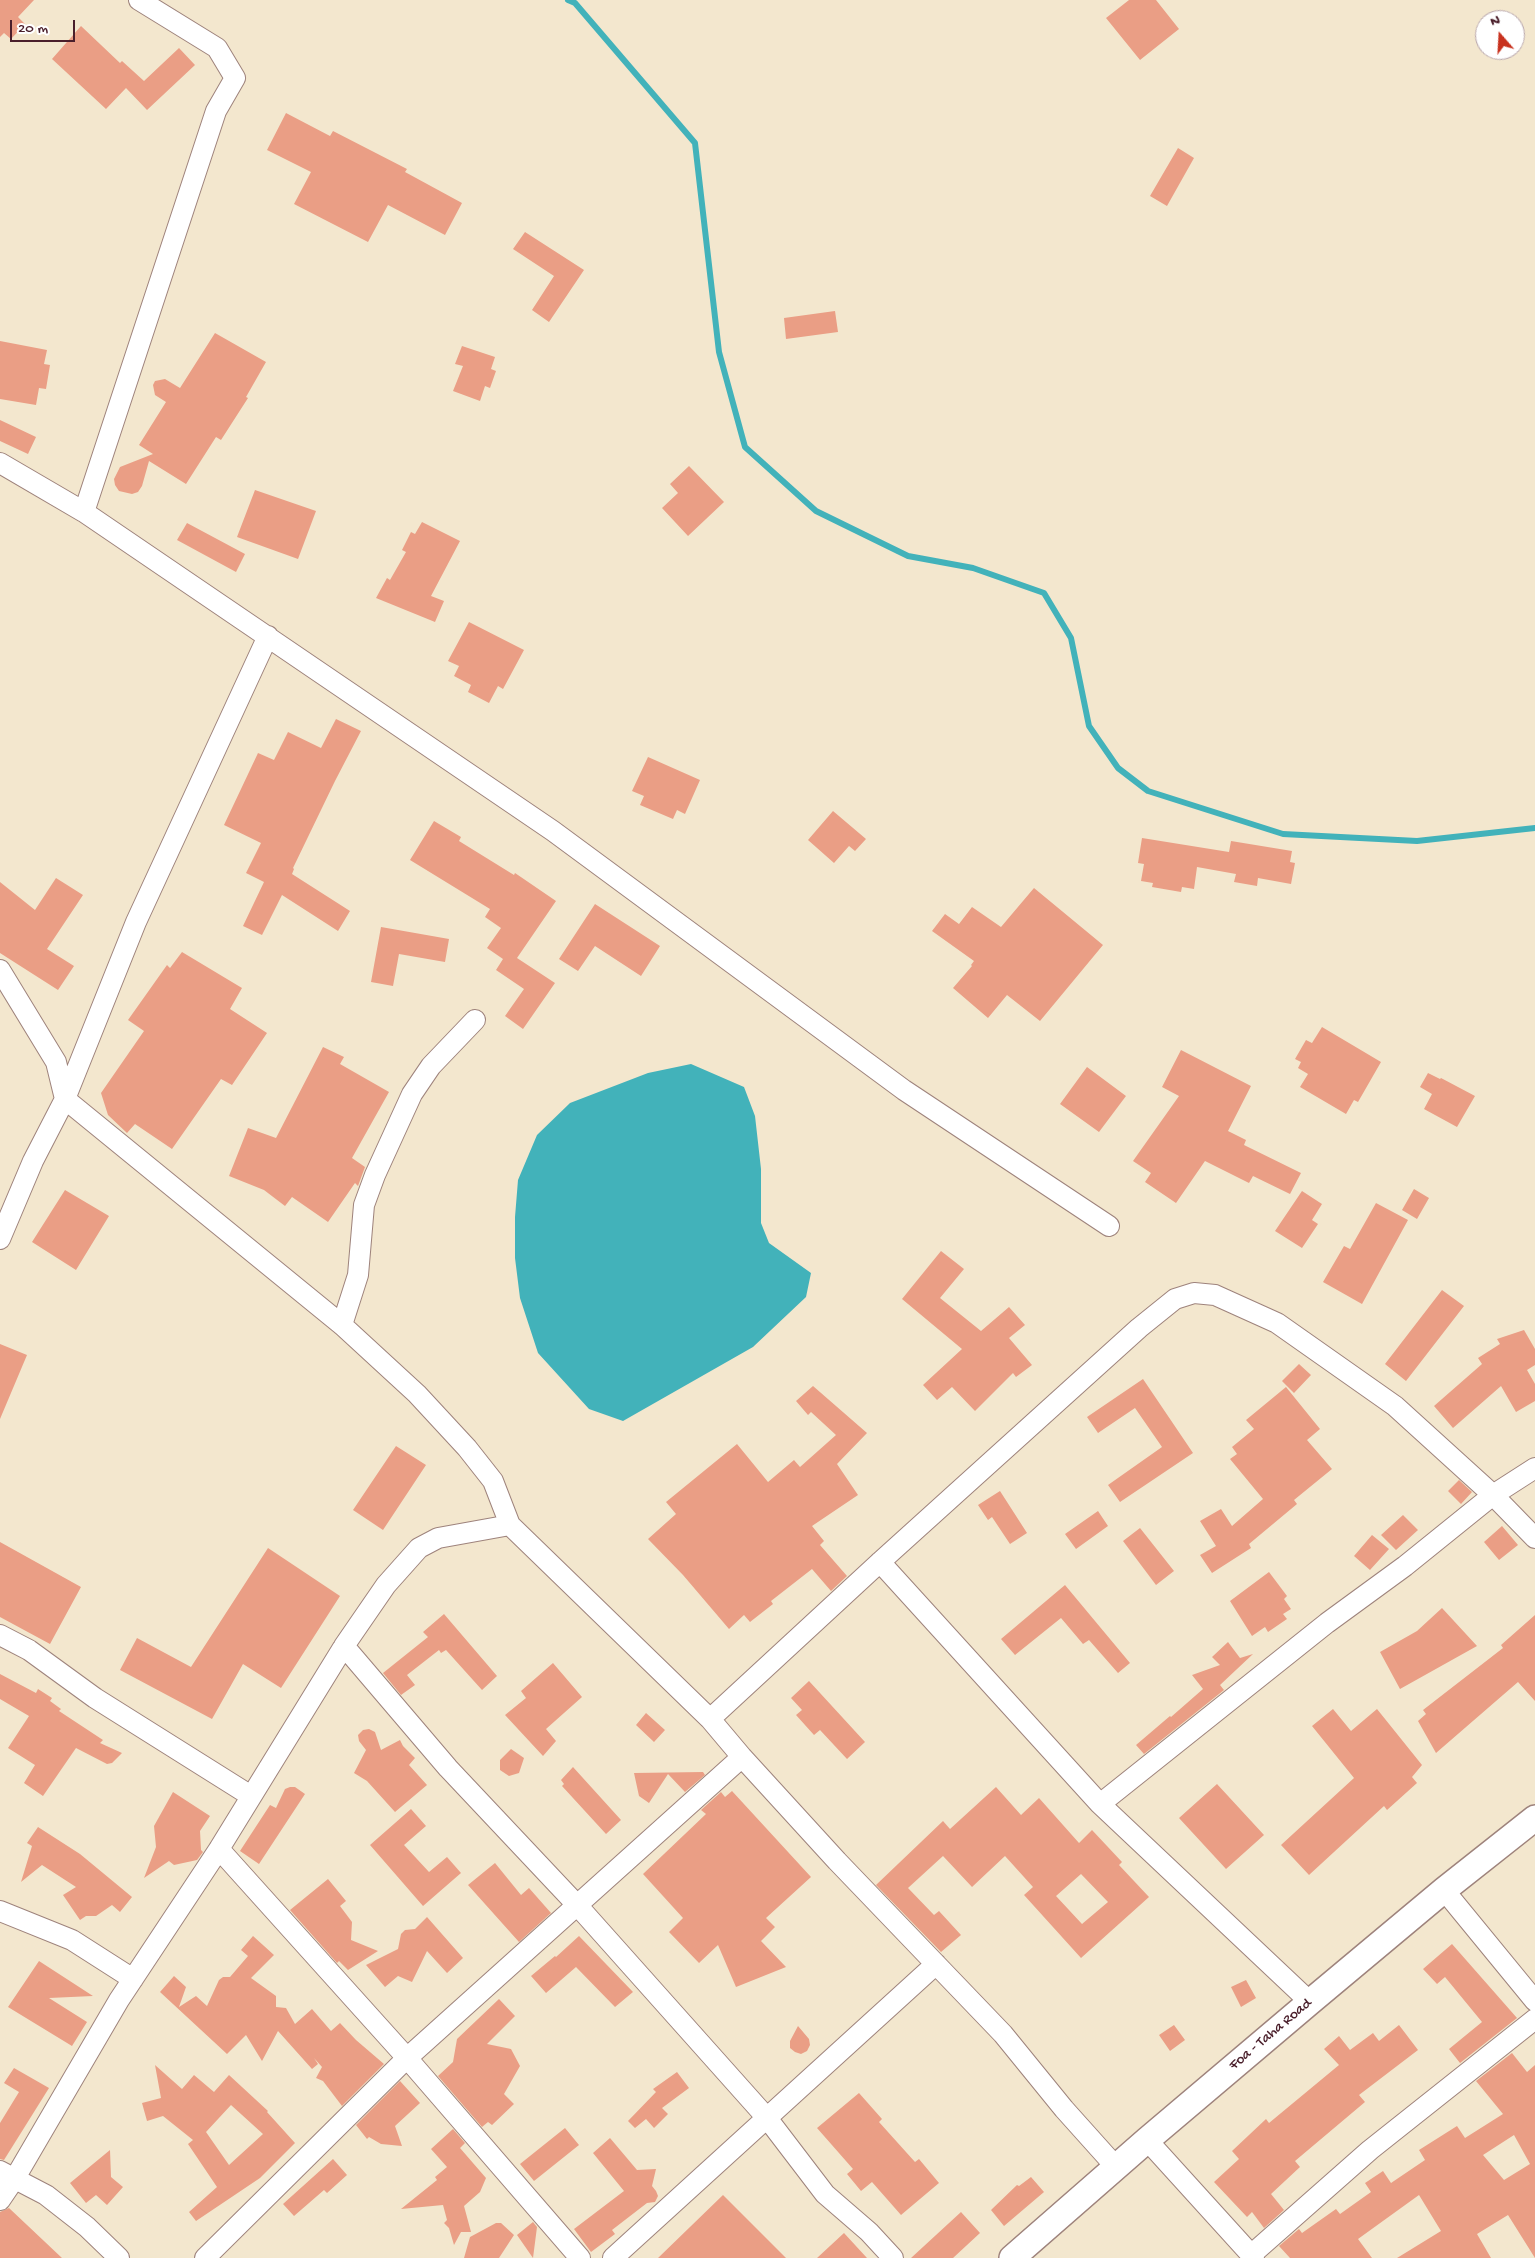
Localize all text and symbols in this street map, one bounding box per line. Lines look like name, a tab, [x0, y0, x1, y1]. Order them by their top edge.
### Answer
scale bar	[12, 10, 78, 42]
north arrow	[1475, 10, 1525, 60]
text: N	[1488, 12, 1502, 31]
text: 20 m	[18, 20, 48, 38]
street label: Foa - Taha Road	[1226, 1995, 1316, 2075]

